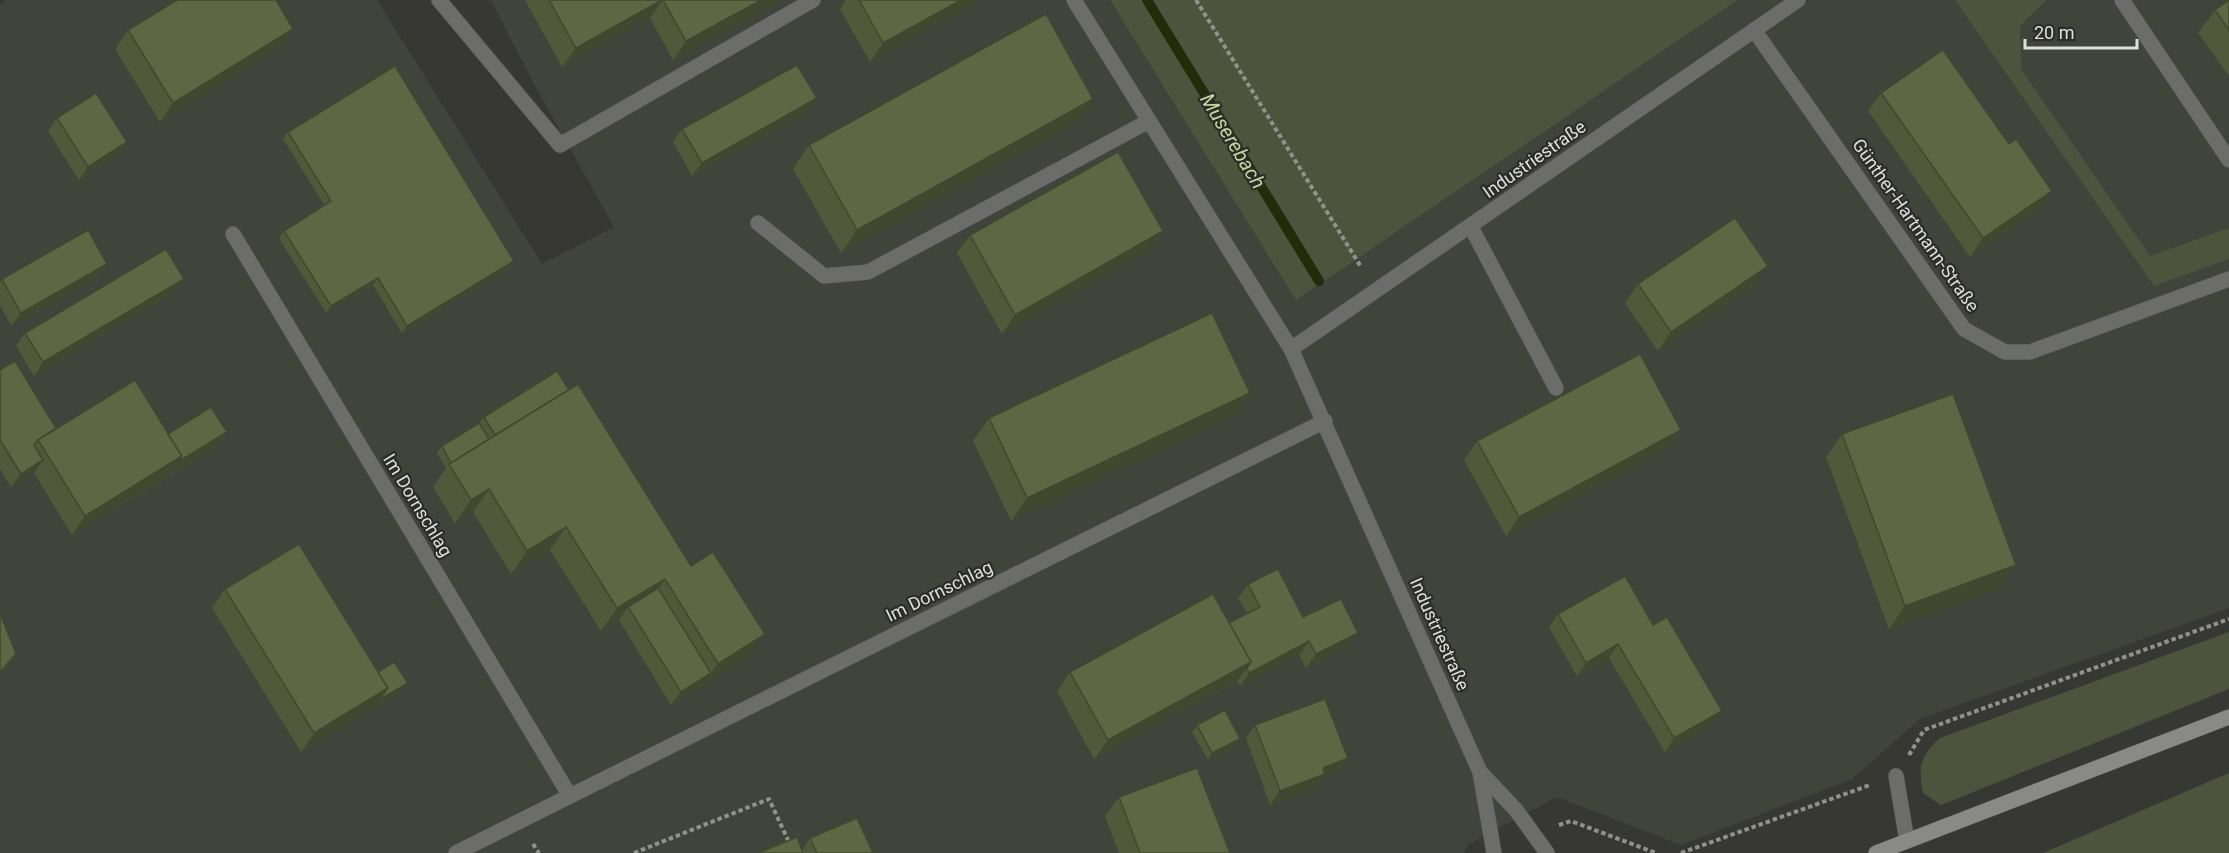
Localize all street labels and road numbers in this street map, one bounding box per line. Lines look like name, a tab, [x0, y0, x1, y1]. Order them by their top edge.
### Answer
street label: Industriestraße	[1478, 116, 1590, 202]
street label: Günther-Hartmann-Straße	[1848, 134, 1984, 316]
street label: Im Dornschlag	[379, 450, 457, 560]
street label: Im Dornschlag	[882, 556, 996, 626]
street label: Industriestraße	[1406, 574, 1474, 694]

